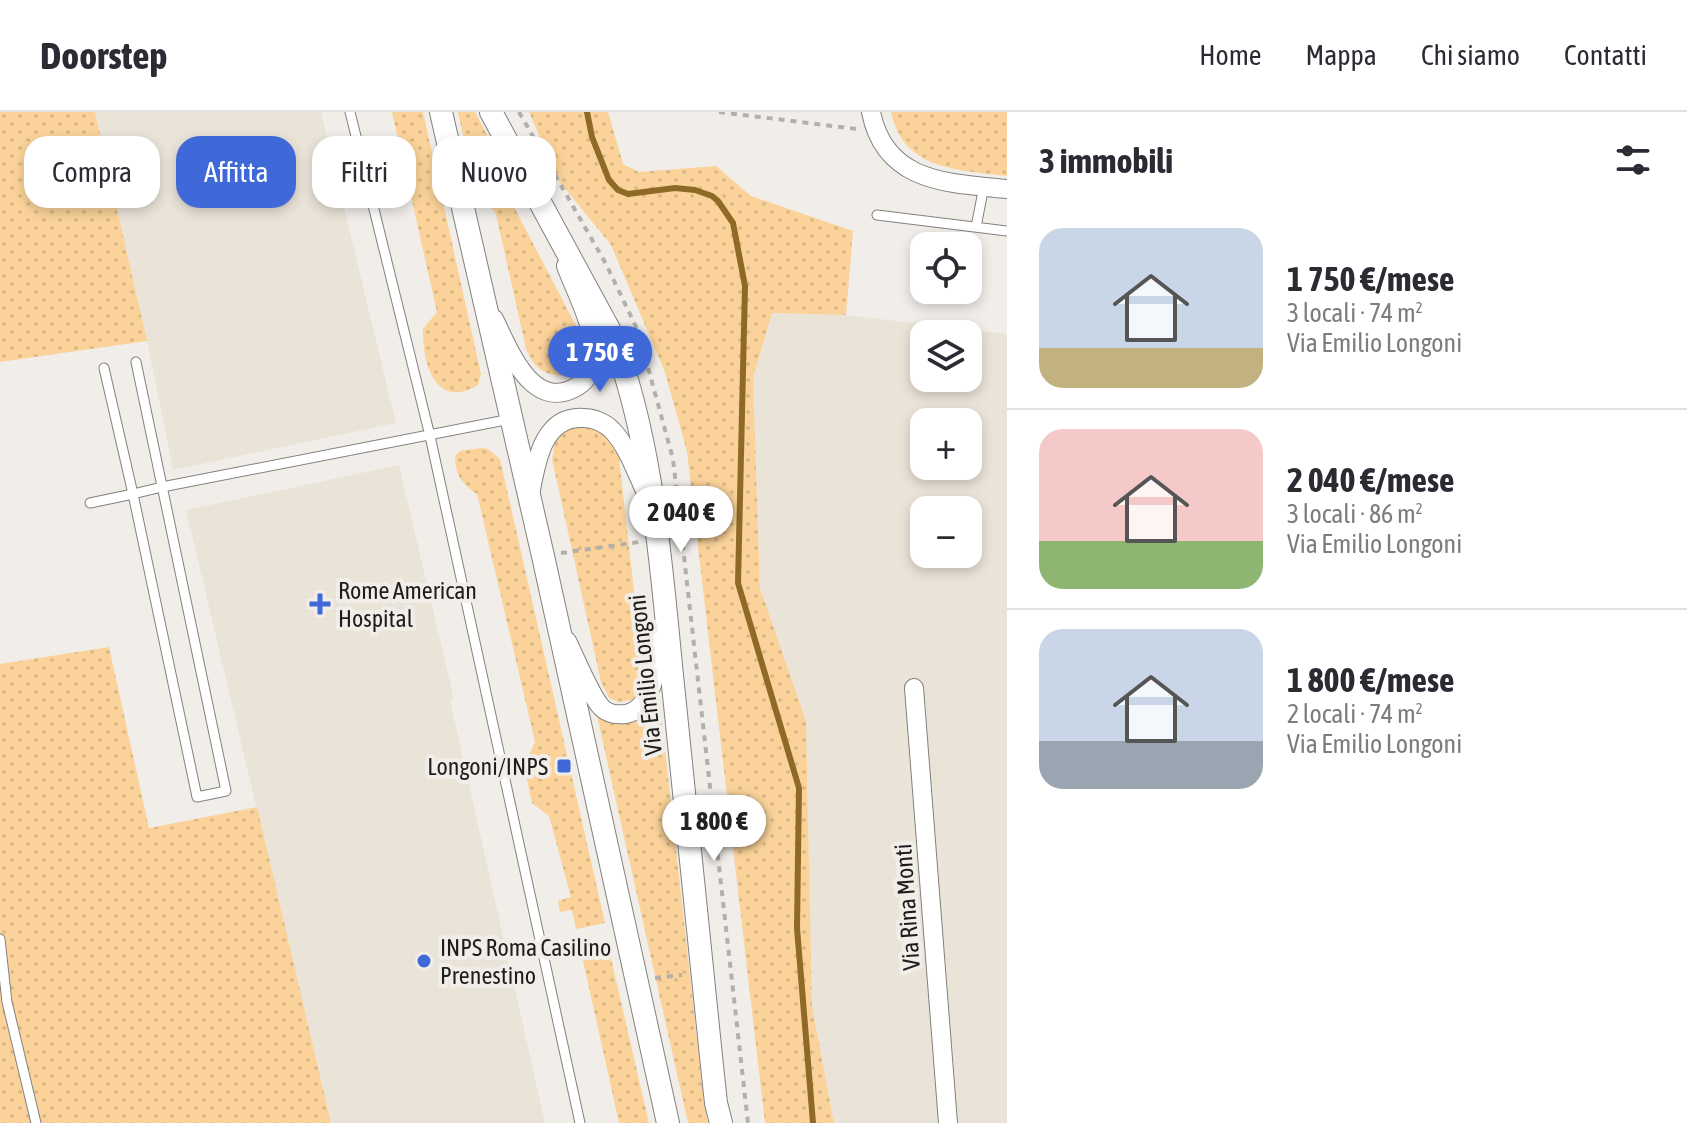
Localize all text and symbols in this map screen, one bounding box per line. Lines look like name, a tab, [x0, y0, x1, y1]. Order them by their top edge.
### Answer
text: Doorstep	[40, 34, 167, 77]
text: Home	[1199, 39, 1262, 71]
text: Mappa	[1306, 39, 1377, 71]
text: Chi siamo	[1421, 39, 1520, 71]
text: Contatti	[1564, 39, 1647, 71]
chip: Compra	[24, 136, 160, 208]
chip: Affitta	[176, 136, 296, 208]
chip: Filtri	[312, 136, 416, 208]
chip: Nuovo	[432, 136, 556, 208]
icon: filters	[1611, 138, 1655, 182]
text: 3 immobili	[1039, 141, 1173, 180]
map controls	[910, 232, 982, 568]
button: locate	[910, 232, 982, 304]
text: 1 750 €/mese	[1287, 259, 1454, 298]
icon: home	[1103, 260, 1199, 356]
text: 3 locali · 74 m²	[1287, 298, 1423, 328]
button: layers	[910, 320, 982, 392]
pin: 1 750 €	[526, 326, 674, 394]
text: Via Emilio Longoni	[1287, 328, 1462, 358]
text: 1 750 €	[566, 337, 634, 367]
button: +	[910, 408, 982, 480]
text: 2 040 €/mese	[1287, 460, 1454, 499]
icon: home	[1103, 461, 1199, 557]
pin: 2 040 €	[607, 486, 755, 554]
button: −	[910, 496, 982, 568]
text: 2 040 €	[647, 497, 715, 527]
text: 3 locali · 86 m²	[1287, 499, 1423, 529]
text: Via Emilio Longoni	[1287, 529, 1462, 559]
place label: Rome American Hospital	[338, 577, 477, 632]
marker: Rome American Hospital	[309, 593, 331, 615]
street label: Via Emilio Longoni	[623, 593, 667, 757]
text: 1 800 €/mese	[1287, 660, 1454, 699]
icon: home	[1103, 661, 1199, 757]
text: 2 locali · 74 m²	[1287, 699, 1423, 729]
text: Via Emilio Longoni	[1287, 729, 1462, 759]
place label: Longoni/INPS	[427, 753, 548, 780]
marker: Longoni/INPS	[555, 757, 573, 775]
pin: 1 800 €	[640, 795, 788, 863]
text: 1 800 €	[680, 806, 748, 836]
street label: Via Rina Monti	[889, 843, 925, 971]
place label: INPS Roma Casilino Prenestino	[440, 934, 611, 989]
marker: INPS Roma Casilino Prenestino	[415, 952, 433, 970]

